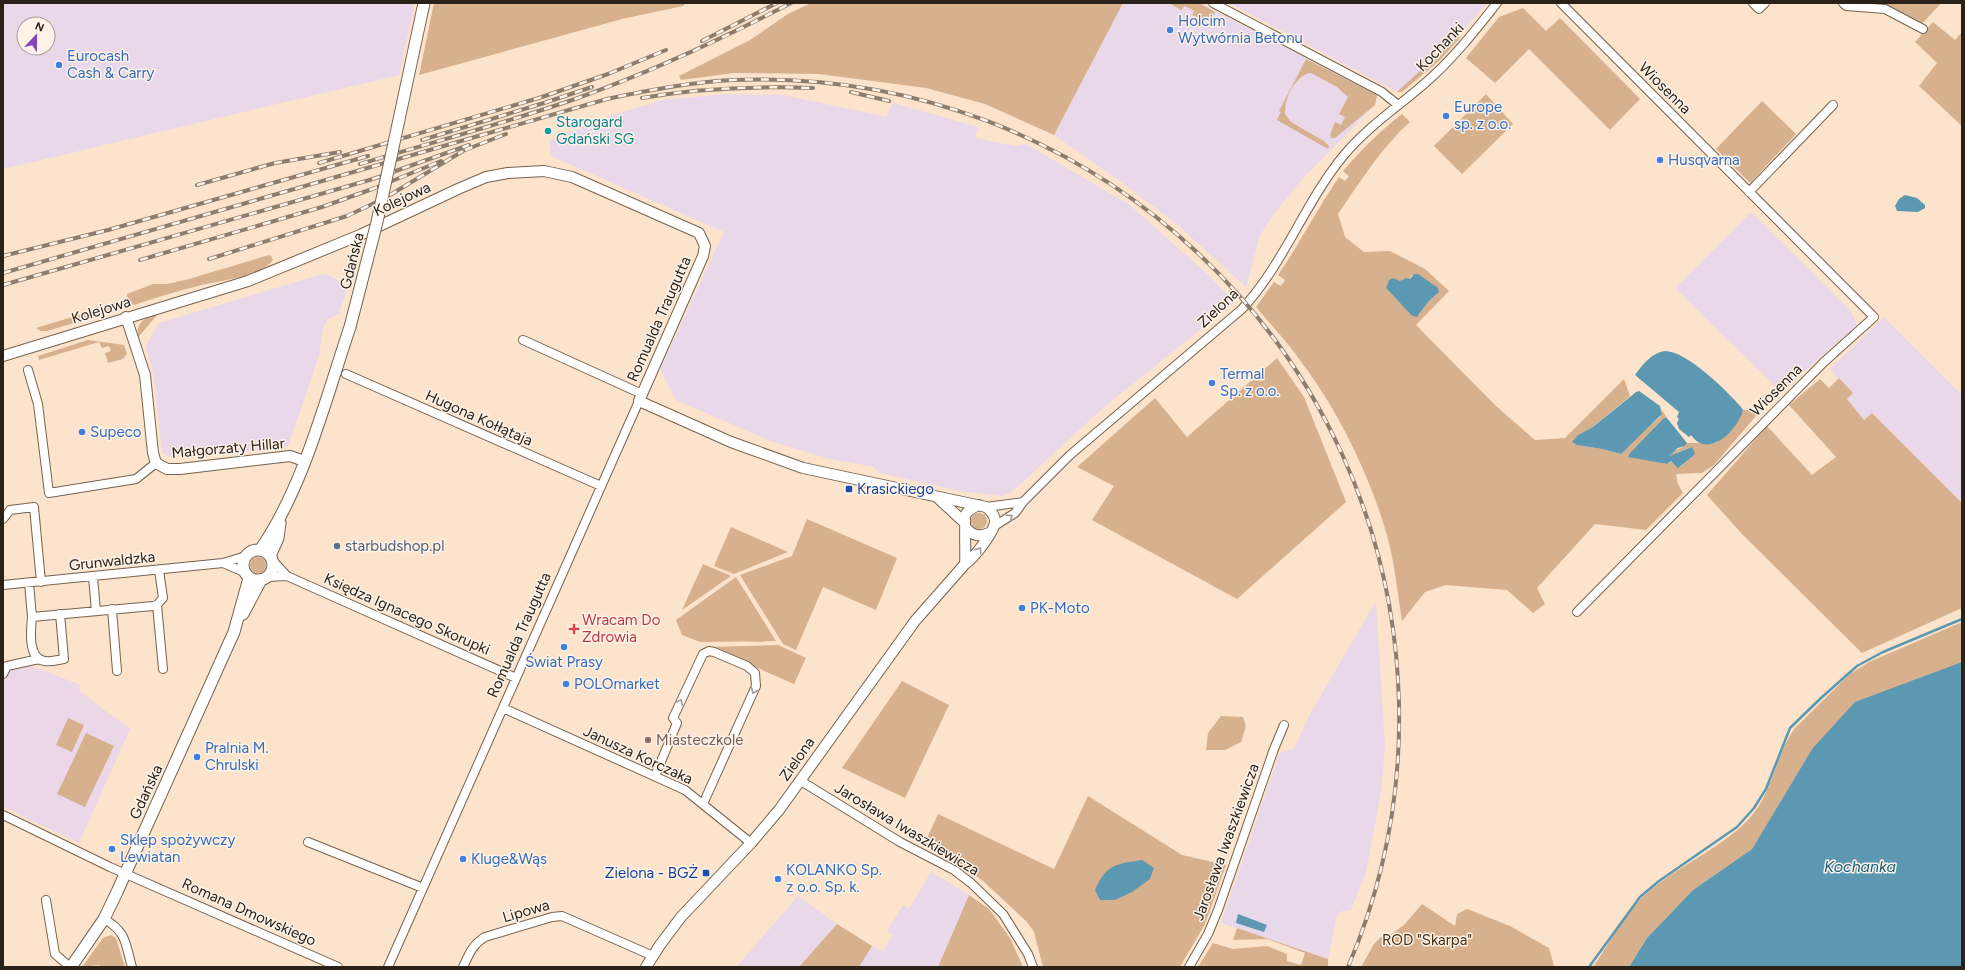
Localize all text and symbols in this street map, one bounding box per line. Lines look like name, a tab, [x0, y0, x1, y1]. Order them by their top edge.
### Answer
place label: Holcim Wytwórnia Betonu	[1178, 12, 1303, 47]
north arrow	[16, 16, 56, 56]
street label: Kochanki	[1412, 19, 1468, 75]
text: N	[33, 20, 46, 35]
marker: Holcim Wytwórnia Betonu	[1165, 25, 1175, 35]
place label: Eurocash Cash & Carry	[67, 47, 155, 82]
street label: Wiosenna	[1635, 58, 1695, 118]
marker: Eurocash Cash & Carry	[54, 60, 64, 70]
place label: Europe sp. z o.o.	[1454, 98, 1511, 133]
marker: Europe sp. z o.o.	[1441, 111, 1451, 121]
place label: Starogard Gdański SG	[556, 113, 634, 148]
marker: Starogard Gdański SG	[543, 126, 553, 136]
place label: Husqvarna	[1668, 151, 1740, 169]
marker: Husqvarna	[1655, 155, 1665, 165]
street label: Kolejowa	[371, 178, 433, 220]
street label: Gdańska	[336, 231, 368, 291]
street label: Romualda Traugutta	[623, 254, 695, 384]
street label: Zielona	[1194, 285, 1242, 331]
street label: Kolejowa	[69, 292, 133, 328]
street label: Wiosenna	[1746, 360, 1806, 420]
place label: Termal Sp. z o.o.	[1220, 365, 1280, 400]
marker: Termal Sp. z o.o.	[1207, 378, 1217, 388]
street label: Hugona Kołłątaja	[423, 386, 535, 450]
place label: Supeco	[90, 423, 142, 441]
marker: Supeco	[77, 427, 87, 437]
street label: Małgorzaty Hillar	[171, 434, 285, 462]
place label: Krasickiego	[857, 480, 934, 498]
marker: Krasickiego	[844, 484, 854, 494]
one-way arrow	[1006, 515, 1013, 522]
place label: starbudshop.pl	[345, 537, 445, 555]
marker: starbudshop.pl	[332, 541, 342, 551]
one-way arrow	[974, 547, 982, 554]
street label: Grunwaldzka	[68, 548, 156, 574]
street label: Księdza Ignacego Skorupki	[321, 569, 493, 659]
street label: Romualda Traugutta	[483, 570, 555, 700]
place label: PK-Moto	[1030, 599, 1090, 617]
marker: PK-Moto	[1017, 603, 1027, 613]
place label: Wracam Do Zdrowia	[582, 611, 661, 646]
marker: Wracam Do Zdrowia	[569, 624, 579, 634]
marker: Świat Prasy	[559, 642, 569, 652]
place label: Świat Prasy	[525, 653, 603, 671]
place label: POLOmarket	[574, 675, 660, 693]
marker: POLOmarket	[561, 679, 571, 689]
one-way arrow	[751, 686, 759, 694]
one-way arrow	[676, 699, 684, 706]
street label: Janusza Korczaka	[580, 722, 696, 788]
place label: Miasteczkole	[656, 731, 743, 749]
street label: Zielona	[775, 734, 819, 784]
marker: Miasteczkole	[643, 735, 653, 745]
place label: Pralnia M. Chrulski	[205, 739, 269, 774]
marker: Pralnia M. Chrulski	[192, 752, 202, 762]
street label: Jarosława Iwaszkiewicza	[1189, 761, 1263, 923]
street label: Gdańska	[126, 762, 166, 822]
street label: Jarosława Iwaszkiewicza	[831, 779, 983, 879]
place label: Sklep spożywczy Lewiatan	[120, 831, 235, 866]
marker: Sklep spożywczy Lewiatan	[107, 844, 117, 854]
place label: Kluge&Wąs	[471, 850, 547, 868]
marker: Kluge&Wąs	[458, 854, 468, 864]
water label: Kochanka	[1824, 857, 1896, 876]
place label: KOLANKO Sp. z o.o. Sp. k.	[786, 861, 882, 896]
place label: Zielona - BGŻ	[605, 864, 698, 882]
marker: Zielona - BGŻ	[701, 868, 711, 878]
street label: Romana Dmowskiego	[179, 874, 319, 950]
marker: KOLANKO Sp. z o.o. Sp. k.	[773, 874, 783, 884]
street label: Lipowa	[501, 896, 551, 926]
park label: ROD "Skarpa"	[1382, 931, 1472, 949]

